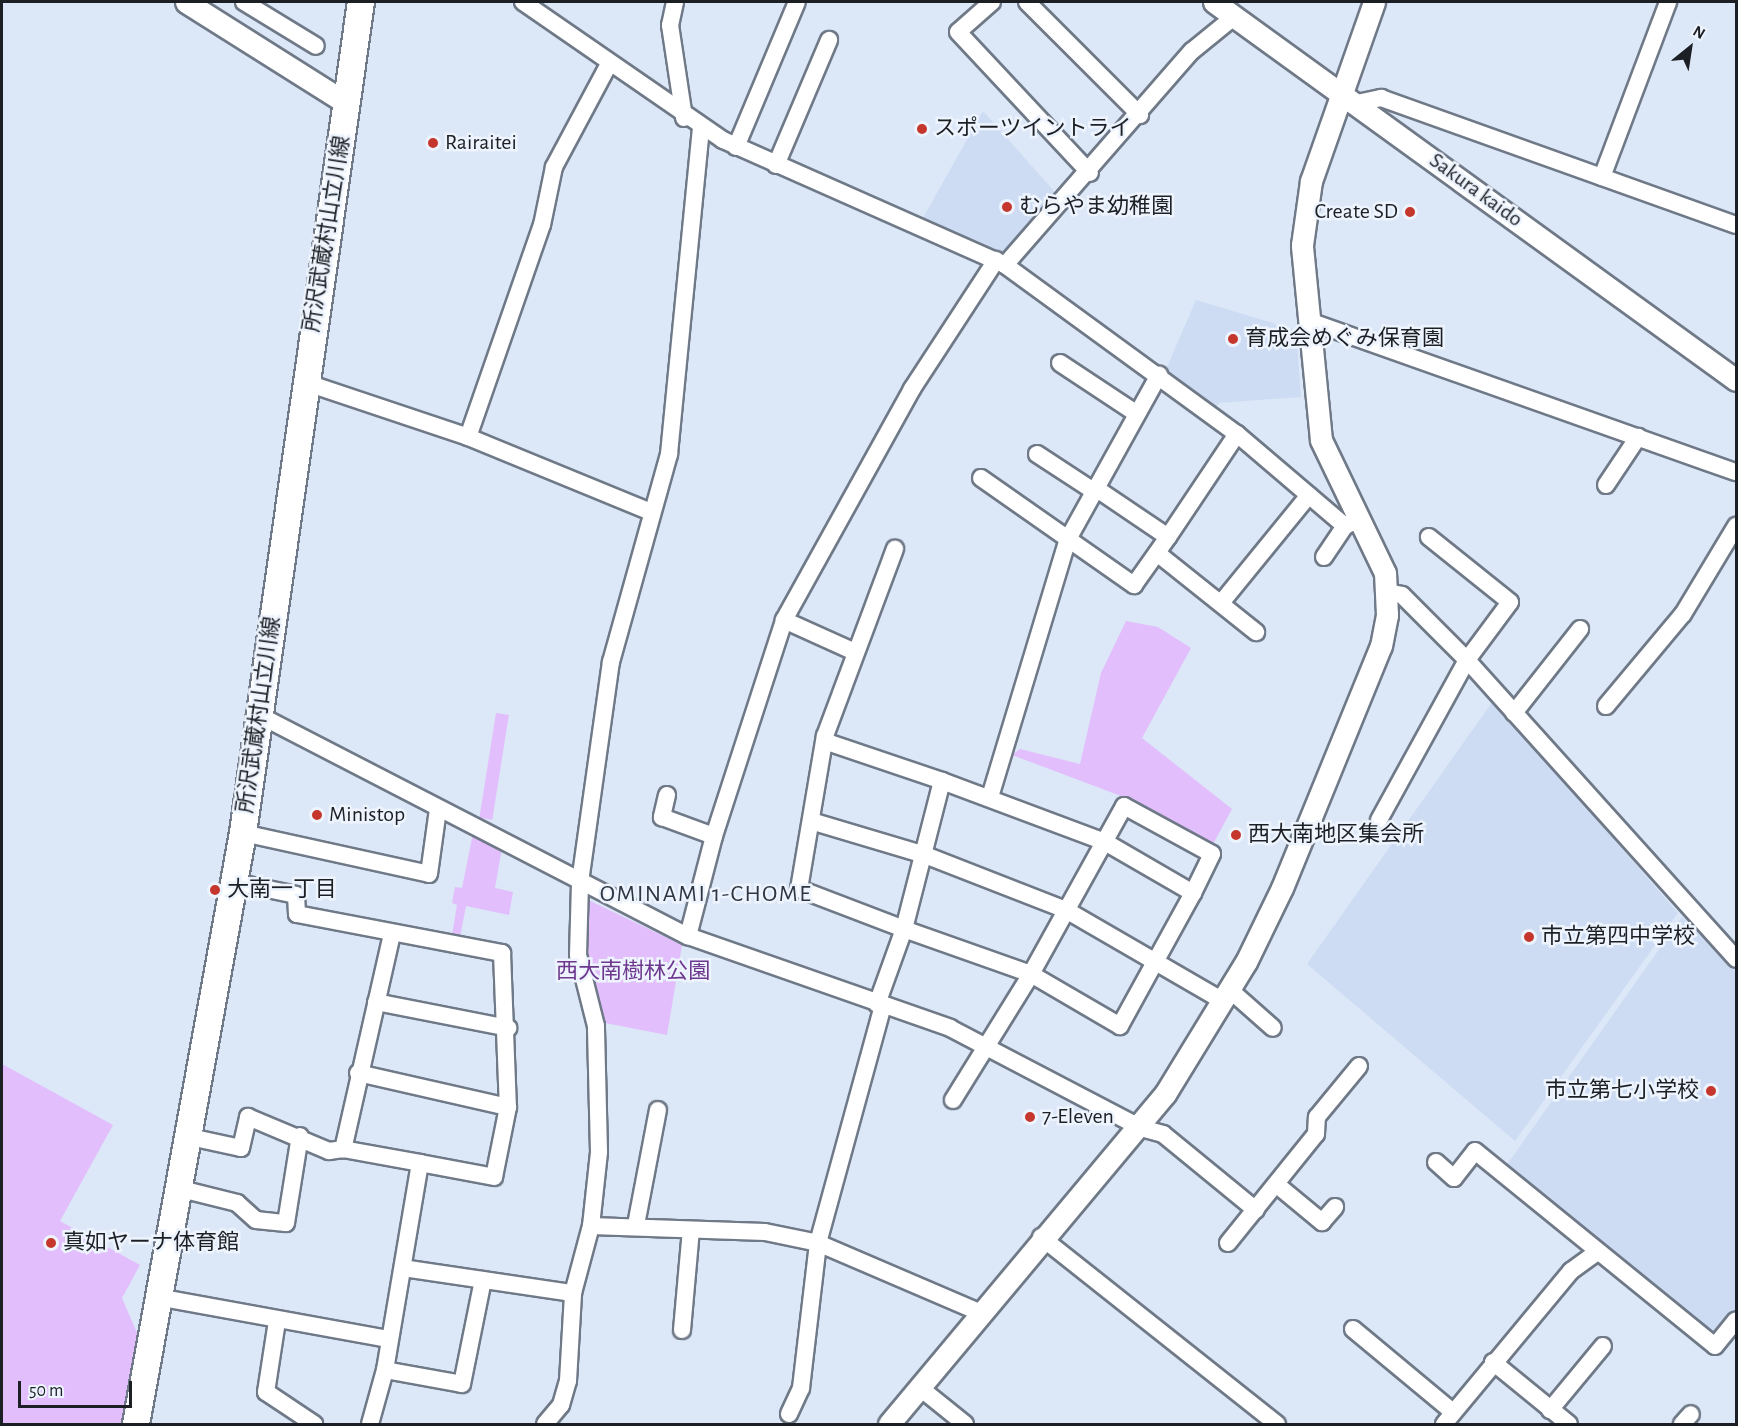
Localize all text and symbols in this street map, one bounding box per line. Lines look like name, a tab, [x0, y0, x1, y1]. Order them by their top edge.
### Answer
north arrow	[1660, 18, 1720, 78]
text: N	[1690, 23, 1708, 42]
place label: スポーツイントライ	[934, 116, 1132, 142]
marker: スポーツイントライ	[915, 122, 929, 136]
place label: Rairaitei	[445, 130, 517, 156]
street label: 所沢武蔵村山立川線	[298, 134, 356, 334]
marker: Rairaitei	[426, 136, 440, 150]
street label: Sakura kaido	[1424, 147, 1528, 233]
place label: むらやま幼稚園	[1019, 194, 1173, 220]
place label: Create SD	[1315, 199, 1398, 225]
marker: むらやま幼稚園	[1000, 200, 1014, 214]
marker: Create SD	[1403, 205, 1417, 219]
place label: 育成会めぐみ保育園	[1245, 326, 1443, 352]
marker: 育成会めぐみ保育園	[1226, 332, 1240, 346]
street label: 所沢武蔵村山立川線	[232, 615, 286, 815]
place label: Ministop	[329, 802, 405, 828]
marker: Ministop	[310, 808, 324, 822]
place label: 西大南地区集会所	[1248, 822, 1424, 848]
marker: 西大南地区集会所	[1229, 828, 1243, 842]
place label: 大南一丁目	[227, 877, 337, 903]
district label: OMINAMI 1-CHOME	[600, 881, 812, 909]
marker: 大南一丁目	[208, 883, 222, 897]
place label: 市立第四中学校	[1541, 924, 1695, 950]
marker: 市立第四中学校	[1522, 930, 1536, 944]
park label: 西大南樹林公園	[556, 959, 710, 985]
place label: 市立第七小学校	[1545, 1078, 1699, 1104]
marker: 市立第七小学校	[1704, 1084, 1718, 1098]
place label: 7-Eleven	[1042, 1104, 1114, 1130]
marker: 7-Eleven	[1023, 1110, 1037, 1124]
place label: 真如ヤーナ体育館	[63, 1230, 239, 1256]
marker: 真如ヤーナ体育館	[44, 1236, 58, 1250]
scale bar	[21, 1369, 135, 1407]
text: 50 m	[29, 1382, 63, 1400]

